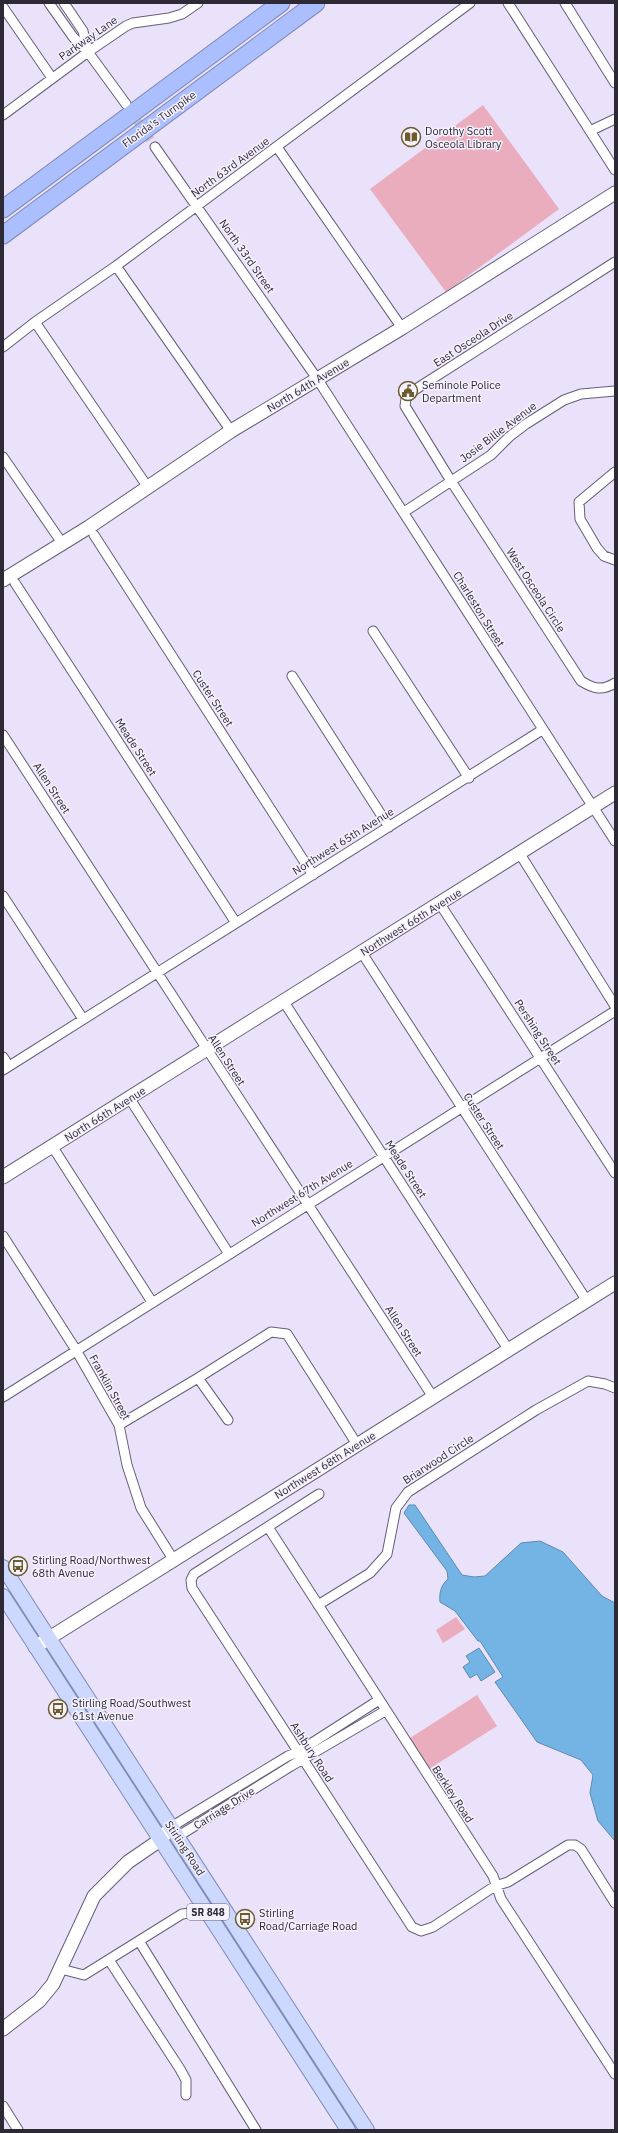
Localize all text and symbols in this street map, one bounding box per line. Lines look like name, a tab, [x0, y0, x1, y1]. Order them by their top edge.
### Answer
street label: Parkway Lane	[56, 13, 120, 63]
street label: Florida's Turnpike	[119, 88, 199, 150]
place label: Dorothy Scott Osceola Library	[425, 124, 502, 151]
library icon: Dorothy Scott Osceola Library	[400, 126, 422, 148]
street label: North 63rd Avenue	[188, 134, 272, 200]
street label: North 33rd Street	[216, 216, 278, 296]
street label: East Osceola Drive	[431, 308, 515, 370]
street label: North 64th Avenue	[264, 355, 352, 415]
place label: Seminole Police Department	[422, 378, 501, 405]
public building icon: Seminole Police Department	[397, 380, 419, 402]
street label: Josie Billie Avenue	[457, 399, 539, 465]
street label: West Osceola Circle	[503, 545, 569, 635]
street label: Charleston Street	[450, 569, 508, 649]
street label: Custer Street	[189, 667, 237, 729]
street label: Meade Street	[112, 715, 160, 779]
street label: Allen Street	[30, 760, 74, 816]
street label: Northwest 65th Avenue	[290, 804, 396, 878]
street label: Northwest 66th Avenue	[358, 885, 464, 959]
street label: Pershing Street	[512, 996, 565, 1068]
street label: Allen Street	[205, 1032, 249, 1088]
street label: North 66th Avenue	[62, 1083, 148, 1145]
street label: Custer Street	[460, 1090, 508, 1152]
street label: Meade Street	[382, 1137, 430, 1201]
street label: Northwest 67th Avenue	[249, 1156, 355, 1230]
street label: Allen Street	[382, 1303, 426, 1359]
street label: Franklin Street	[86, 1352, 134, 1422]
street label: Northwest 68th Avenue	[272, 1428, 378, 1502]
street label: Briarwood Circle	[400, 1431, 476, 1487]
place label: Stirling Road/Northwest 68th Avenue	[32, 1553, 151, 1580]
bus stop icon: Stirling Road/Northwest 68th Avenue	[7, 1555, 29, 1577]
place label: Stirling Road/Southwest 61st Avenue	[72, 1696, 191, 1723]
bus stop icon: Stirling Road/Southwest 61st Avenue	[47, 1698, 69, 1720]
street label: Ashbury Road	[287, 1719, 337, 1785]
street label: Berkley Road	[429, 1763, 477, 1825]
street label: Carriage Drive	[191, 1784, 257, 1832]
street label: Stirling Road	[162, 1818, 208, 1878]
road number: SR 848	[187, 1904, 229, 1920]
place label: Stirling Road/Carriage Road	[259, 1906, 357, 1933]
bus stop icon: Stirling Road/Carriage Road	[234, 1908, 256, 1930]

